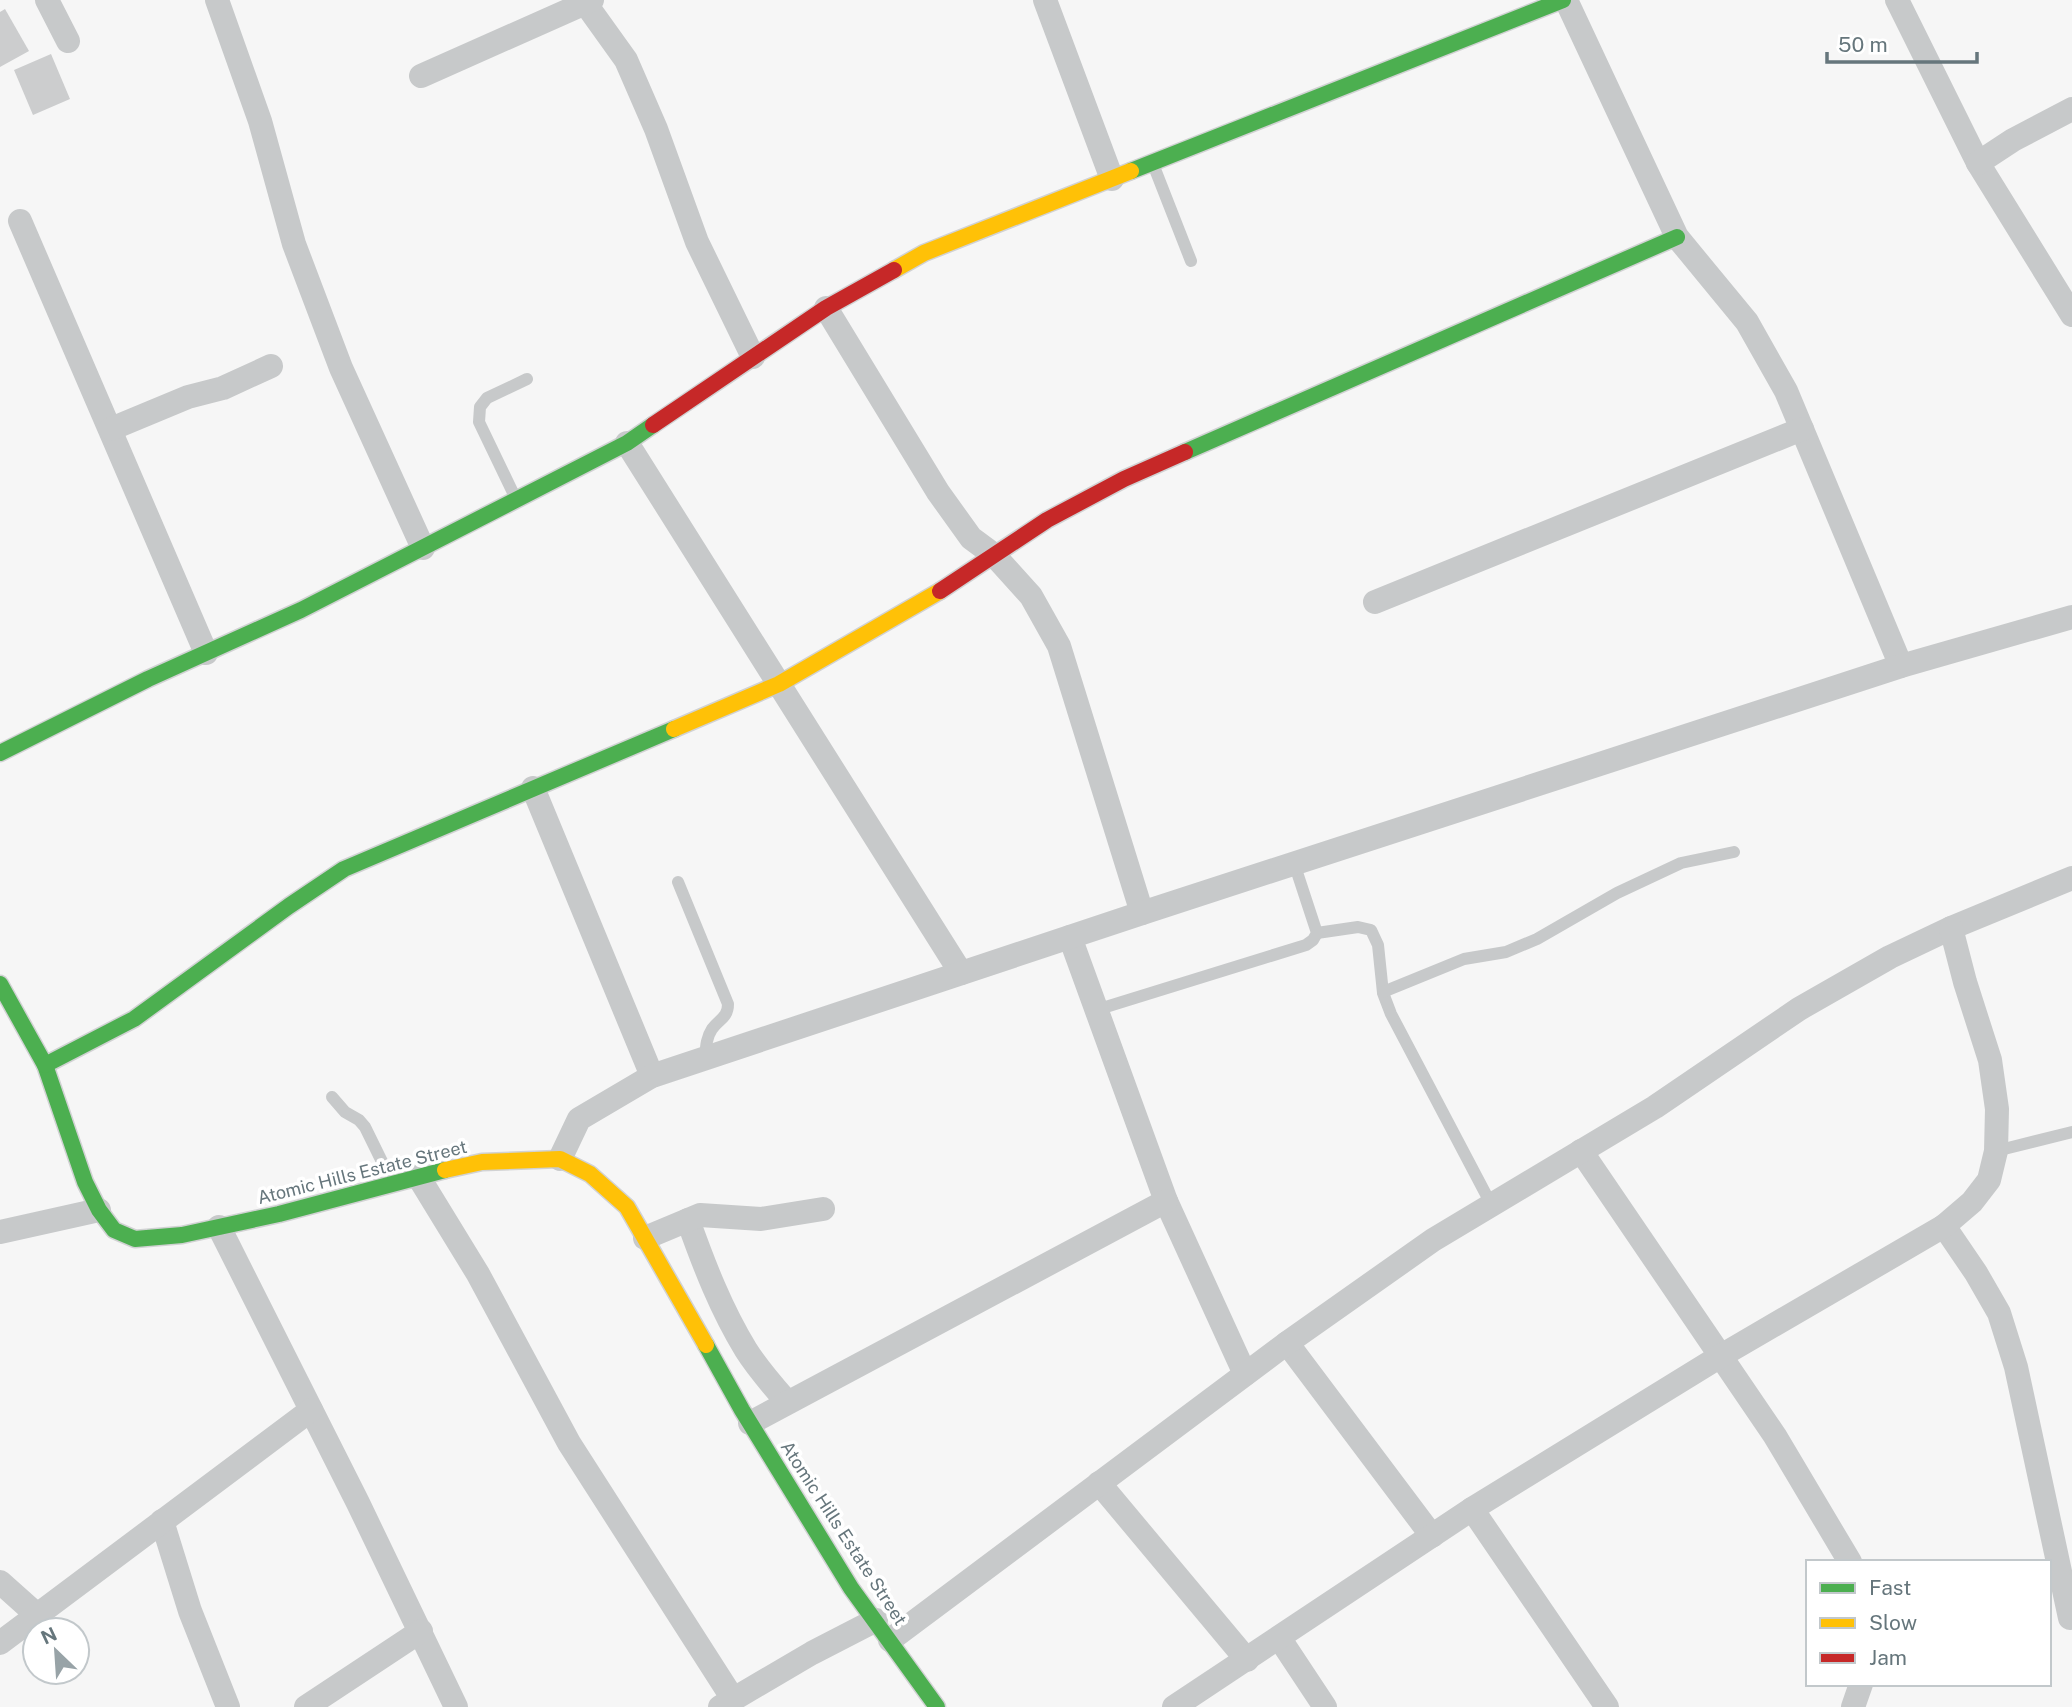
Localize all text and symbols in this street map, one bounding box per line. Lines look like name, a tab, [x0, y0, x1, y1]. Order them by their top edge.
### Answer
scale bar	[1827, 21, 1978, 65]
text: 50 m	[1838, 32, 1888, 57]
street label: Atomic Hills Estate Street	[255, 1136, 469, 1208]
street label: Atomic Hills Estate Street	[777, 1437, 911, 1629]
legend	[1806, 1560, 2051, 1686]
text: Fast	[1869, 1575, 1911, 1600]
text: Slow	[1869, 1610, 1917, 1635]
north arrow	[21, 1616, 91, 1686]
text: N	[37, 1622, 60, 1649]
text: Jam	[1869, 1645, 1907, 1670]

